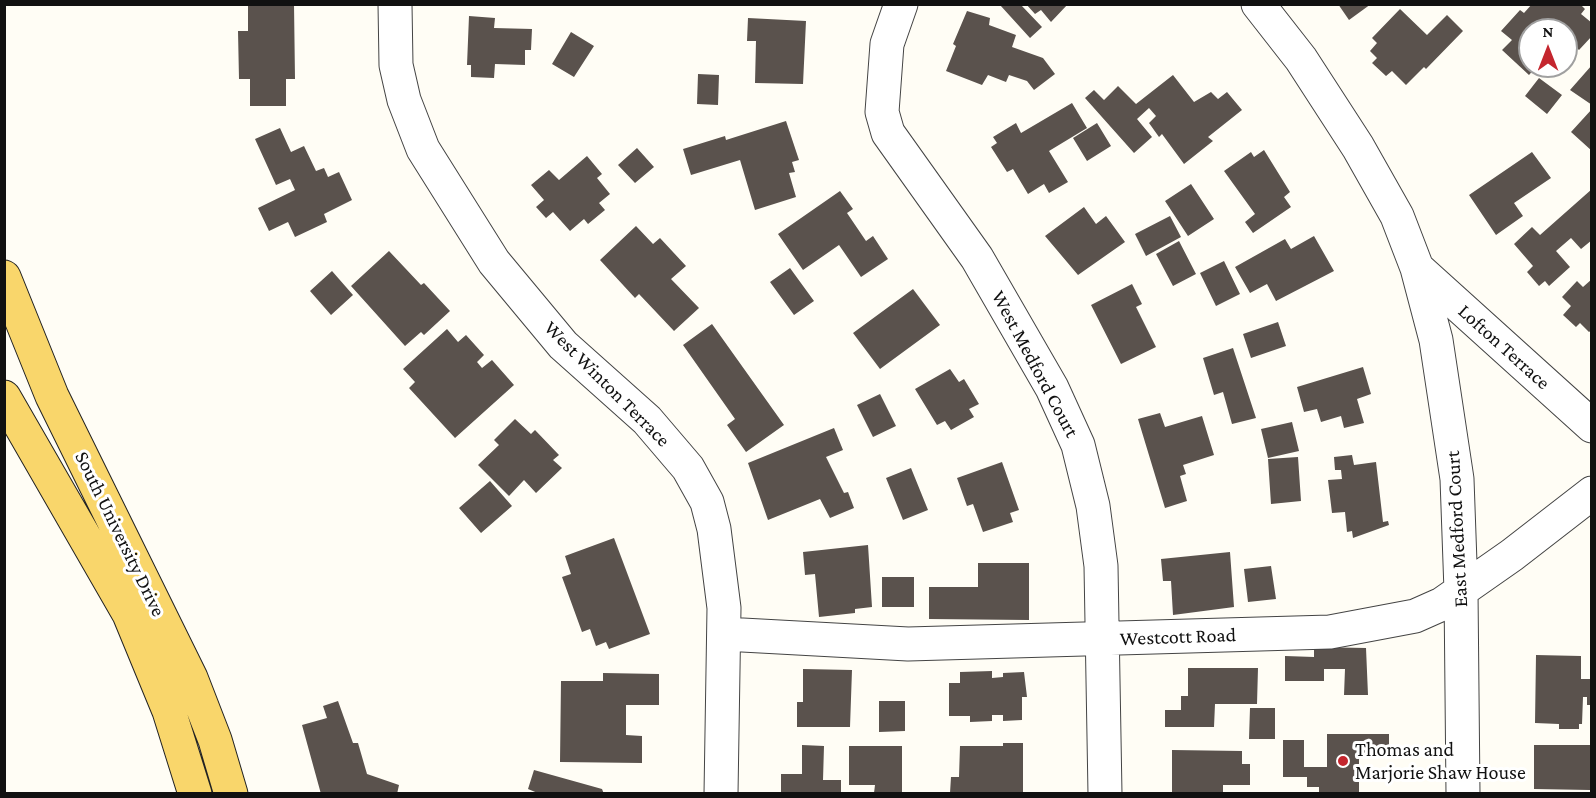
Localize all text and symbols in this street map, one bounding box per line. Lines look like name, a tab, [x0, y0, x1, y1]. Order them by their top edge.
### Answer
north arrow	[1518, 18, 1578, 78]
text: N	[1543, 23, 1553, 40]
street label: West Medford Court	[986, 286, 1084, 442]
street label: Lofton Terrace	[1453, 299, 1555, 395]
street label: West Winton Terrace	[539, 316, 675, 452]
street label: South University Drive	[70, 447, 170, 621]
street label: East Medford Court	[1441, 450, 1473, 608]
street label: Westcott Road	[1119, 623, 1237, 651]
place label: Thomas and Marjorie Shaw House	[1355, 738, 1526, 785]
marker: Thomas and Marjorie Shaw House	[1336, 754, 1350, 768]

